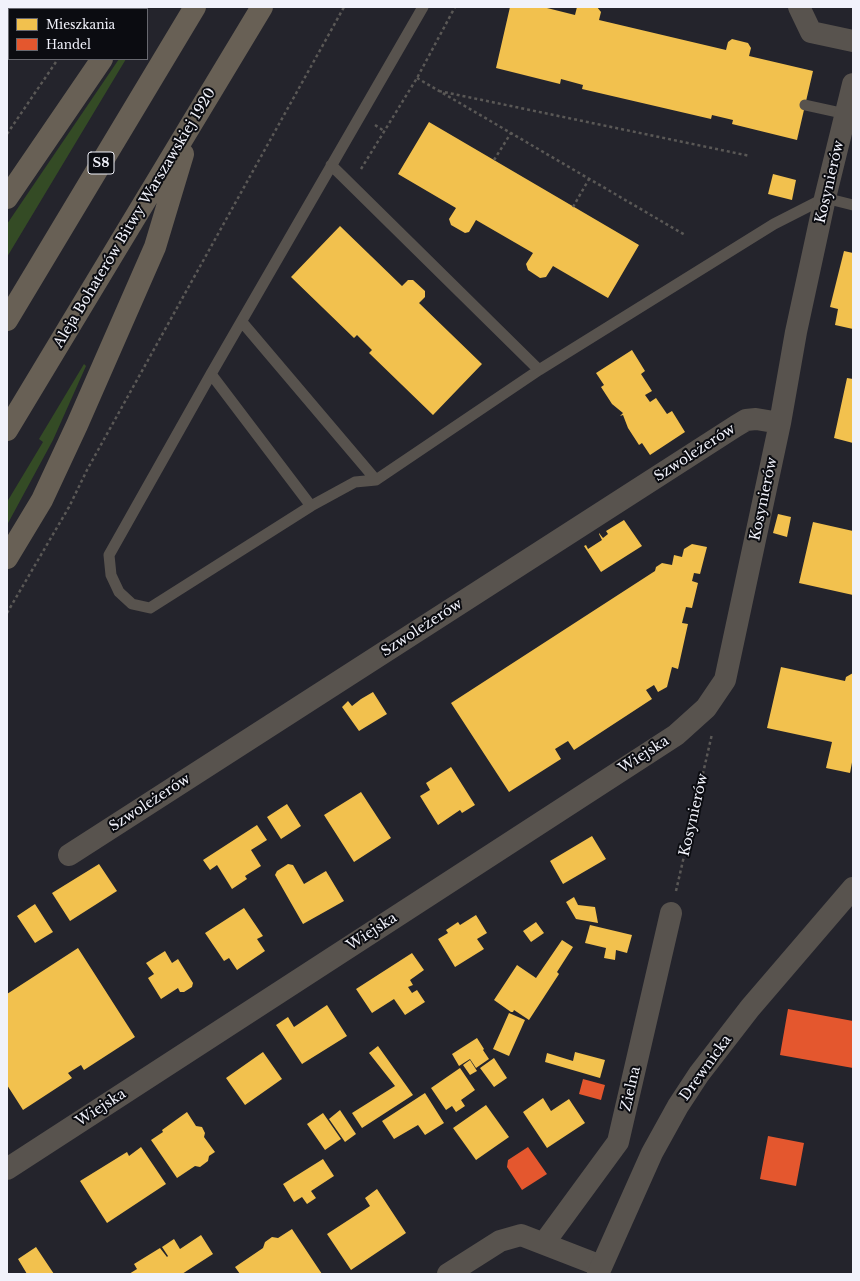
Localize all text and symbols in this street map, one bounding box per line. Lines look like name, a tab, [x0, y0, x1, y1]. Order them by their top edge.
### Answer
legend	[8, 8, 148, 60]
text: Mieszkania	[46, 17, 115, 32]
text: Handel	[46, 37, 91, 52]
street label: Aleja Bohaterów Bitwy Warszawskiej 1920	[51, 85, 219, 351]
street label: Kosynierów	[812, 139, 848, 225]
road number: S8	[88, 152, 114, 174]
street label: Szwoleżerów	[651, 421, 739, 485]
street label: Kosynierów	[747, 456, 781, 542]
street label: Szwoleżerów	[378, 596, 466, 660]
street label: Wiejska	[616, 733, 672, 777]
street label: Szwoleżerów	[106, 771, 194, 835]
street label: Kosynierów	[676, 772, 712, 858]
street label: Wiejska	[344, 910, 400, 954]
street label: Drewnicka	[677, 1032, 735, 1104]
street label: Zielna	[618, 1065, 644, 1113]
street label: Wiejska	[73, 1086, 129, 1130]

